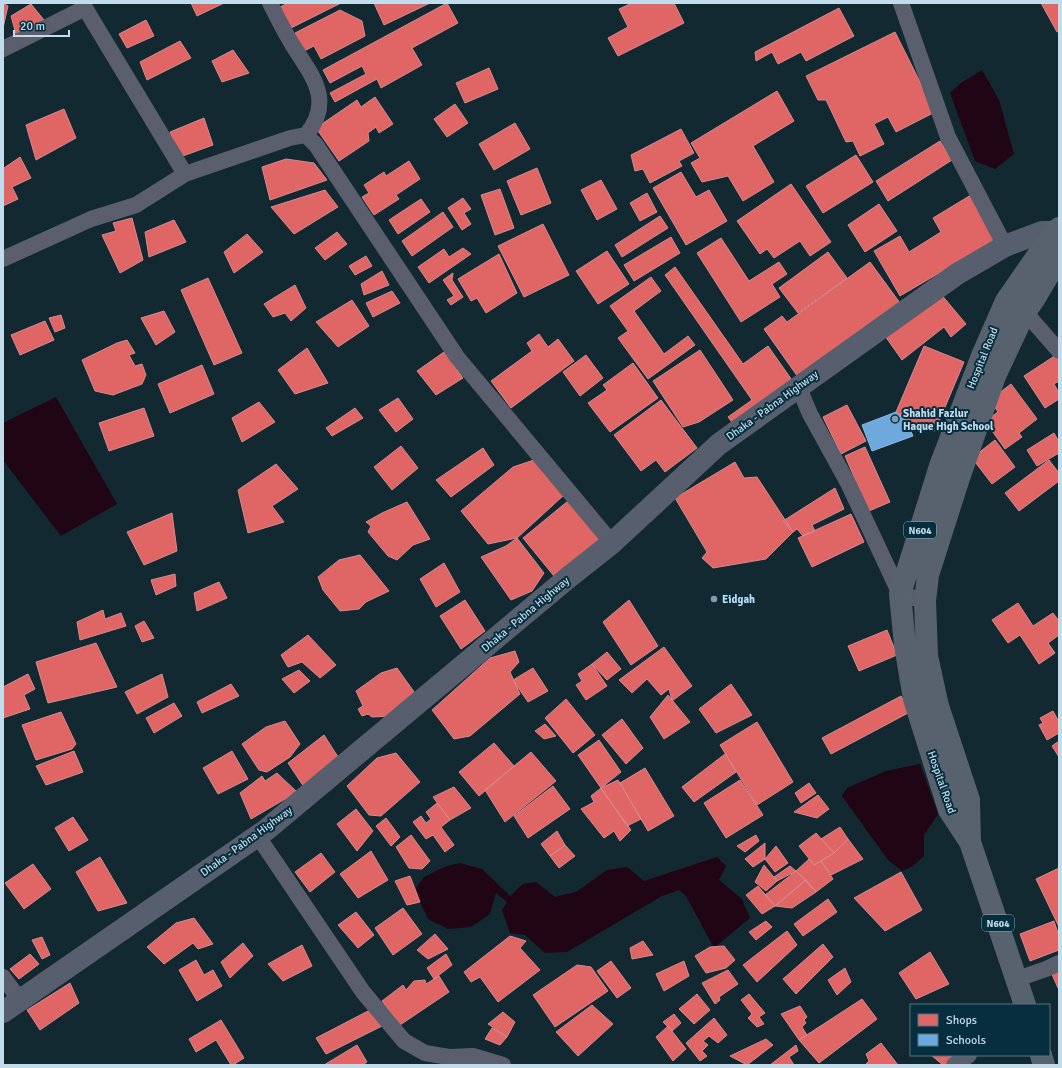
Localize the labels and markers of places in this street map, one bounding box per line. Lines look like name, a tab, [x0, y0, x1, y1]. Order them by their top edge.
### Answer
place label: Shahid Fazlur Haque High School	[903, 407, 994, 433]
marker: Shahid Fazlur Haque High School	[890, 414, 900, 424]
place label: Eidgah	[722, 593, 755, 606]
marker: Eidgah	[709, 594, 719, 604]

